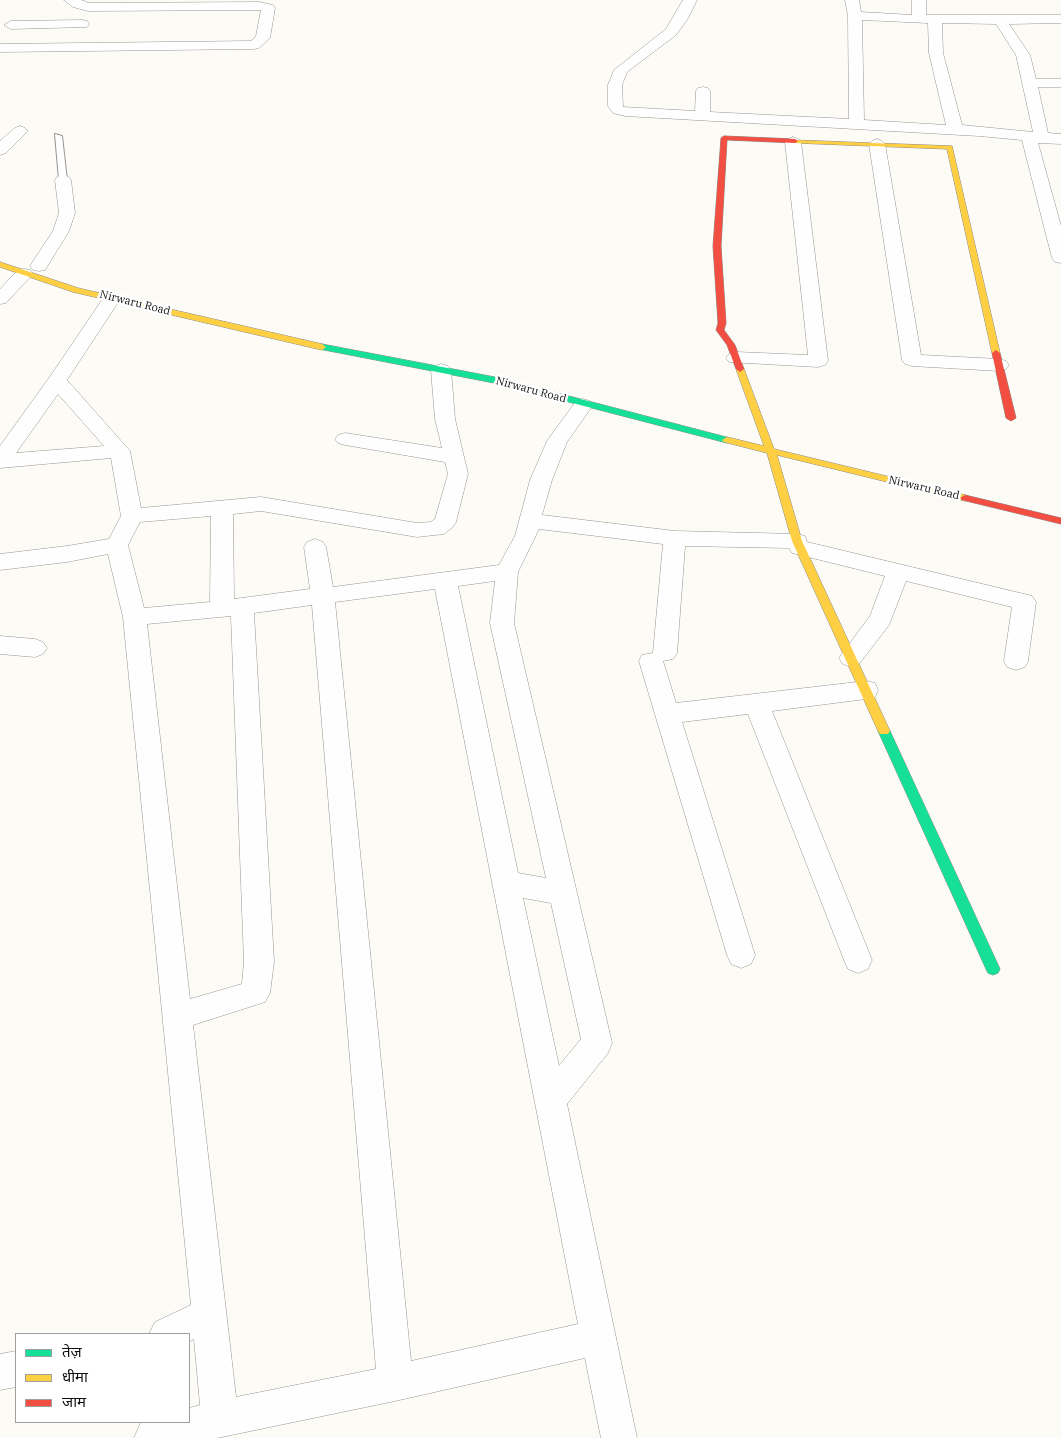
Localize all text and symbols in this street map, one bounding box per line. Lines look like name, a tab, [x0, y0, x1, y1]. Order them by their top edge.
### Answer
street label: Nirwaru Road	[98, 288, 172, 318]
street label: Nirwaru Road	[494, 374, 568, 406]
street label: Nirwaru Road	[887, 473, 961, 503]
legend	[15, 1333, 190, 1423]
text: तेज़	[62, 1342, 82, 1361]
text: धीमा	[62, 1367, 88, 1386]
text: जाम	[62, 1392, 86, 1411]

